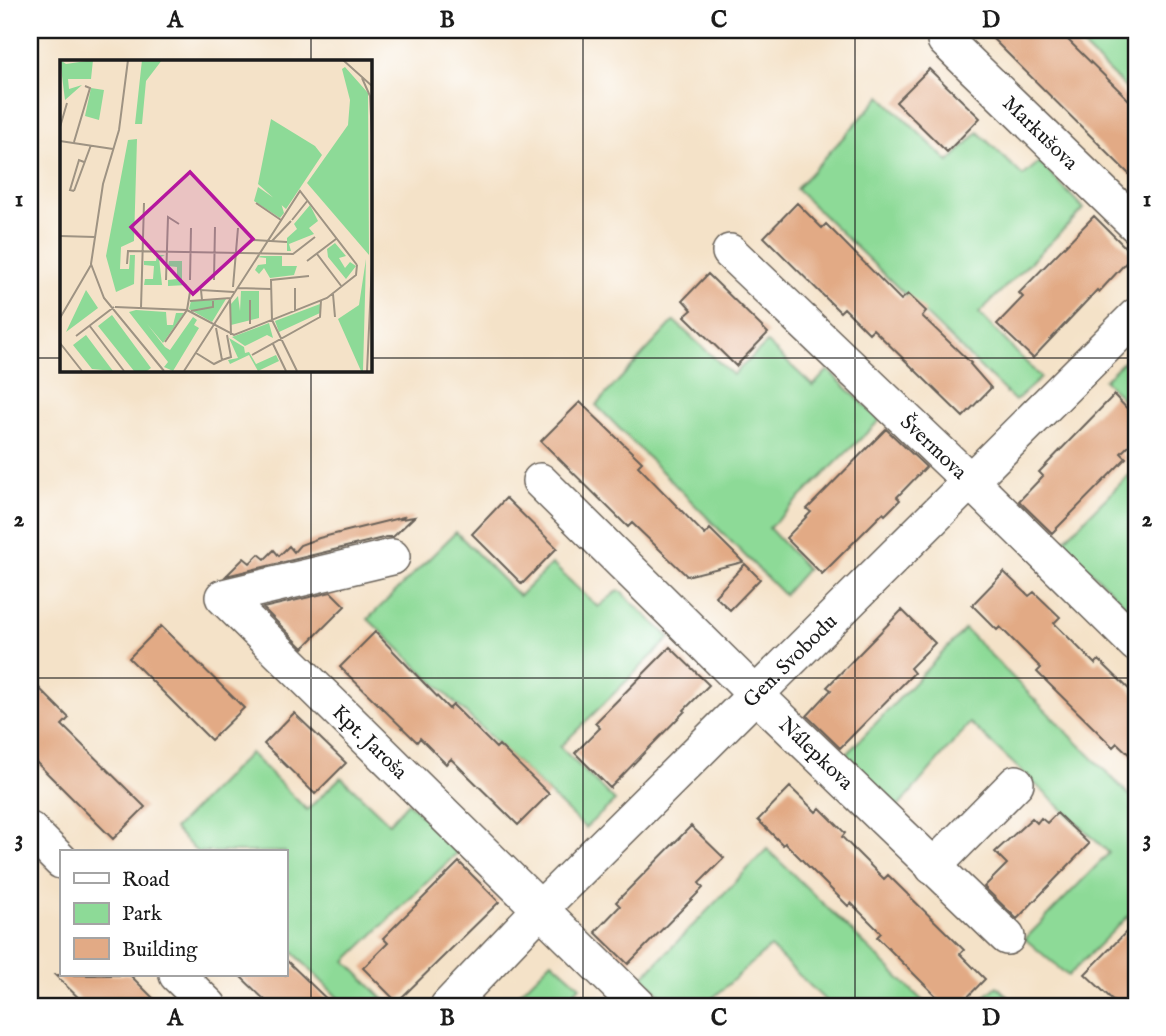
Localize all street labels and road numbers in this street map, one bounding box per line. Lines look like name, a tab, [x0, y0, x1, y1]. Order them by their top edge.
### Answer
street label: Markušova	[996, 91, 1084, 177]
street label: Švermova	[894, 409, 973, 487]
street label: Gen. Svobodu	[738, 609, 844, 714]
street label: Kpt. Jaroša	[326, 700, 413, 786]
street label: Nálepkova	[772, 712, 859, 797]

